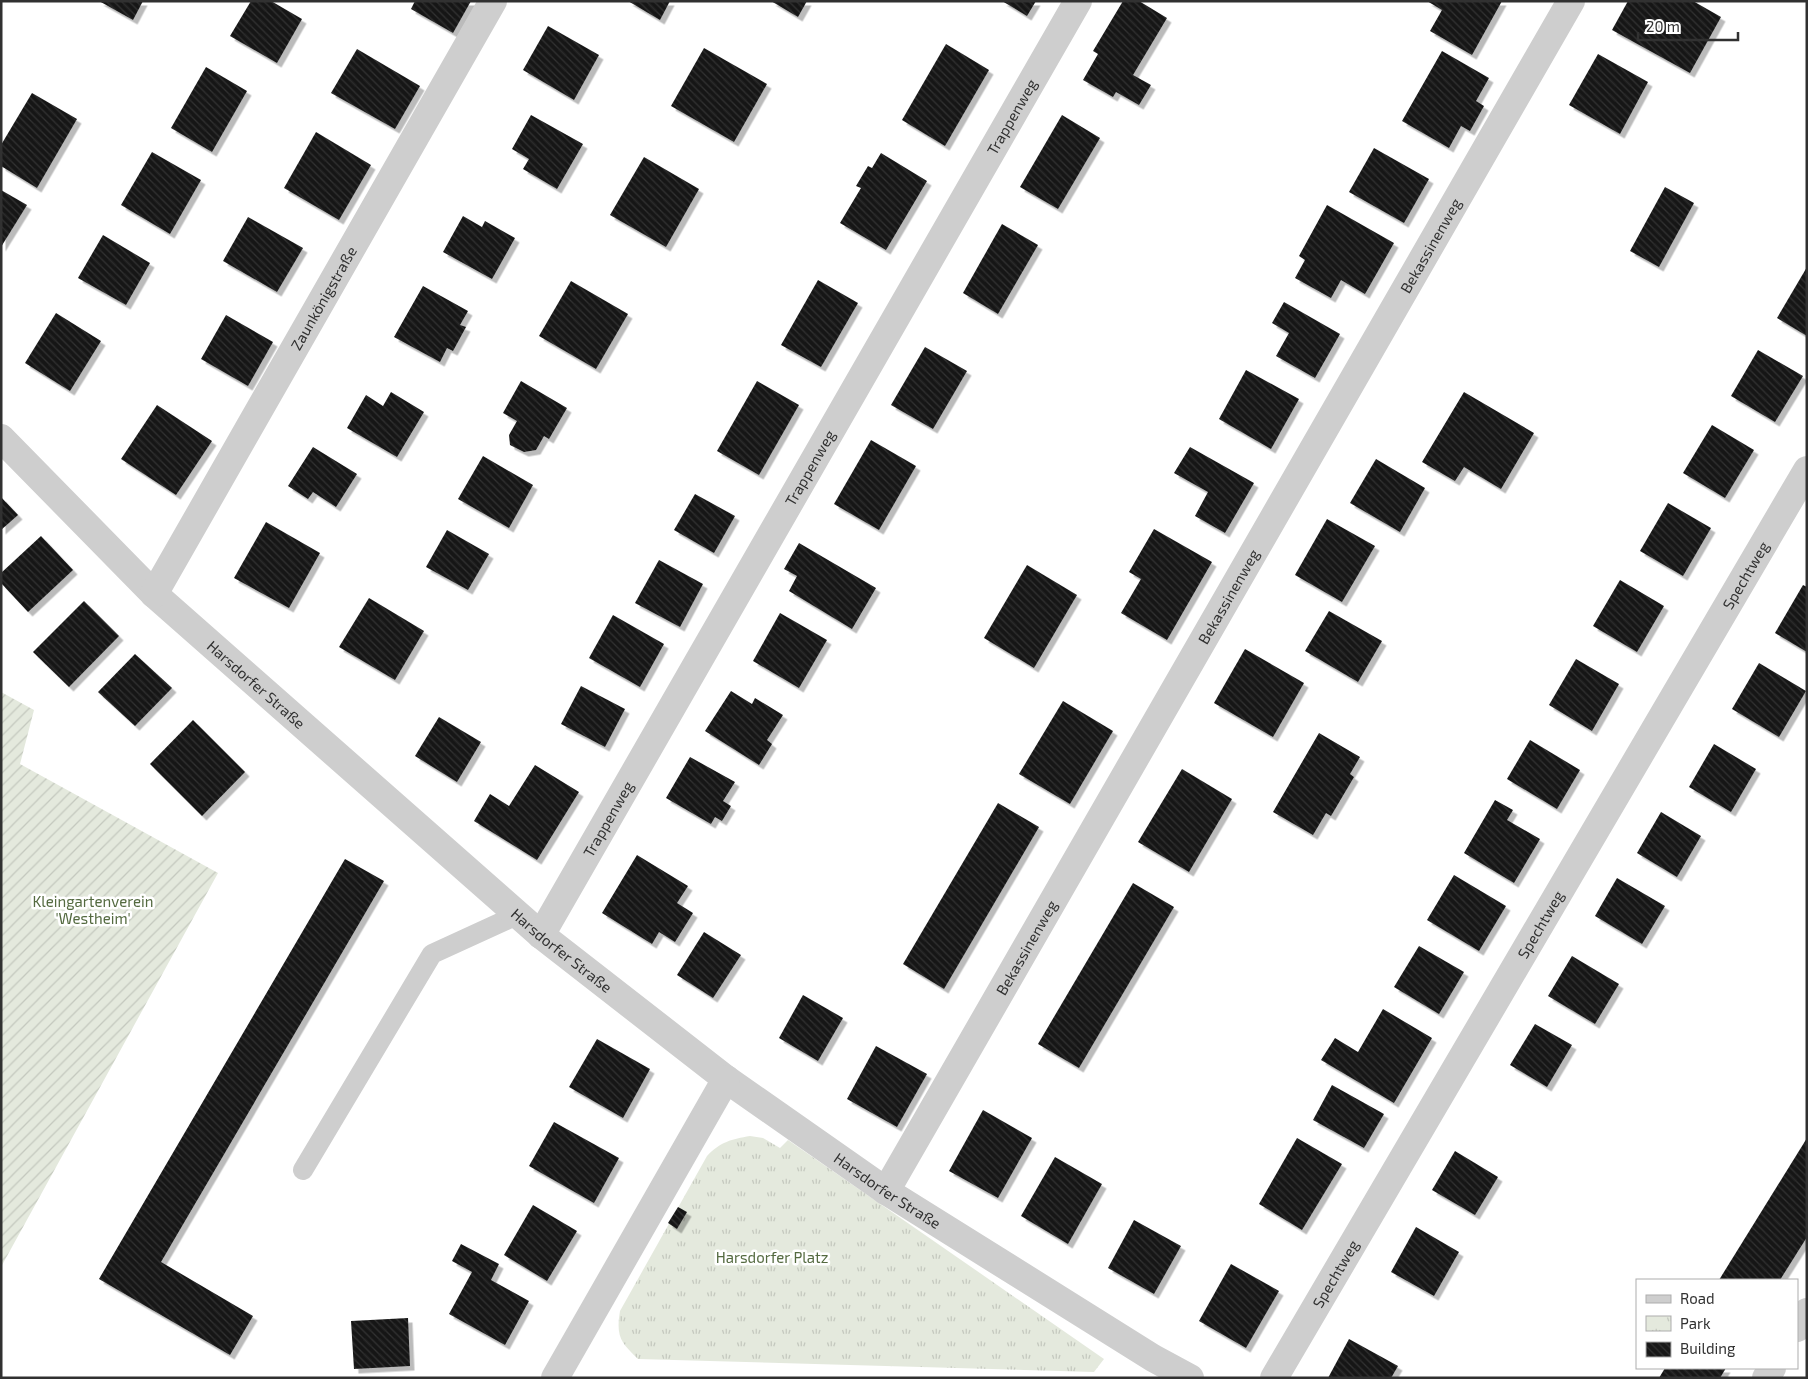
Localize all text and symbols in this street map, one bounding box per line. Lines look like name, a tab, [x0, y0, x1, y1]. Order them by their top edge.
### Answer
scale bar	[1638, 10, 1738, 42]
text: 20 m	[1646, 17, 1680, 35]
street label: Trappenweg	[983, 75, 1041, 158]
street label: Bekassinenweg	[1396, 194, 1465, 296]
street label: Zaunkönigstraße	[286, 243, 360, 353]
street label: Trappenweg	[781, 426, 839, 509]
street label: Spechtweg	[1718, 537, 1773, 612]
street label: Bekassinenweg	[1194, 545, 1263, 647]
street label: Harsdorfer Straße	[204, 636, 309, 732]
street label: Trappenweg	[579, 777, 637, 860]
street label: Spechtweg	[1513, 887, 1568, 962]
park label: Kleingartenverein 'Westheim'	[32, 892, 154, 927]
street label: Bekassinenweg	[992, 896, 1061, 998]
street label: Harsdorfer Straße	[508, 904, 616, 996]
street label: Harsdorfer Straße	[831, 1149, 944, 1232]
street label: Spechtweg	[1308, 1236, 1363, 1311]
park label: Harsdorfer Platz	[716, 1248, 828, 1266]
legend	[1636, 1279, 1798, 1369]
text: Road	[1680, 1289, 1715, 1307]
text: Park	[1680, 1314, 1711, 1332]
text: Building	[1680, 1339, 1736, 1357]

